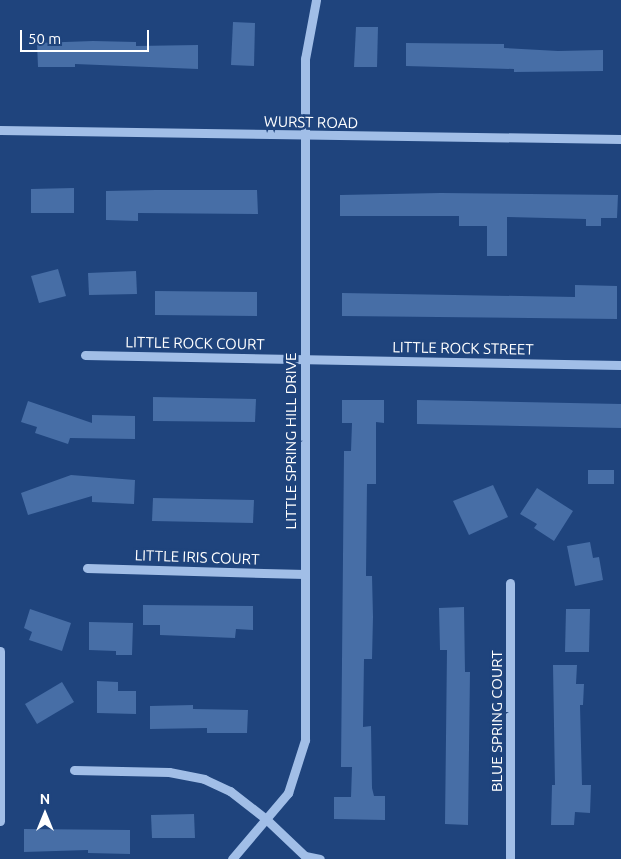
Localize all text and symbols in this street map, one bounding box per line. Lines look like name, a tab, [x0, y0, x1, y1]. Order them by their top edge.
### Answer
scale bar	[22, 20, 151, 52]
text: 50 m	[28, 30, 61, 47]
street label: WURST ROAD	[264, 112, 358, 132]
street label: LITTLE ROCK COURT	[125, 333, 265, 353]
street label: LITTLE ROCK STREET	[392, 338, 534, 358]
street label: LITTLE SPRING HILL DRIVE	[282, 353, 300, 529]
street label: LITTLE IRIS COURT	[134, 546, 260, 568]
street label: BLUE SPRING COURT	[488, 650, 506, 792]
north arrow	[20, 789, 70, 839]
text: N	[40, 791, 50, 807]

